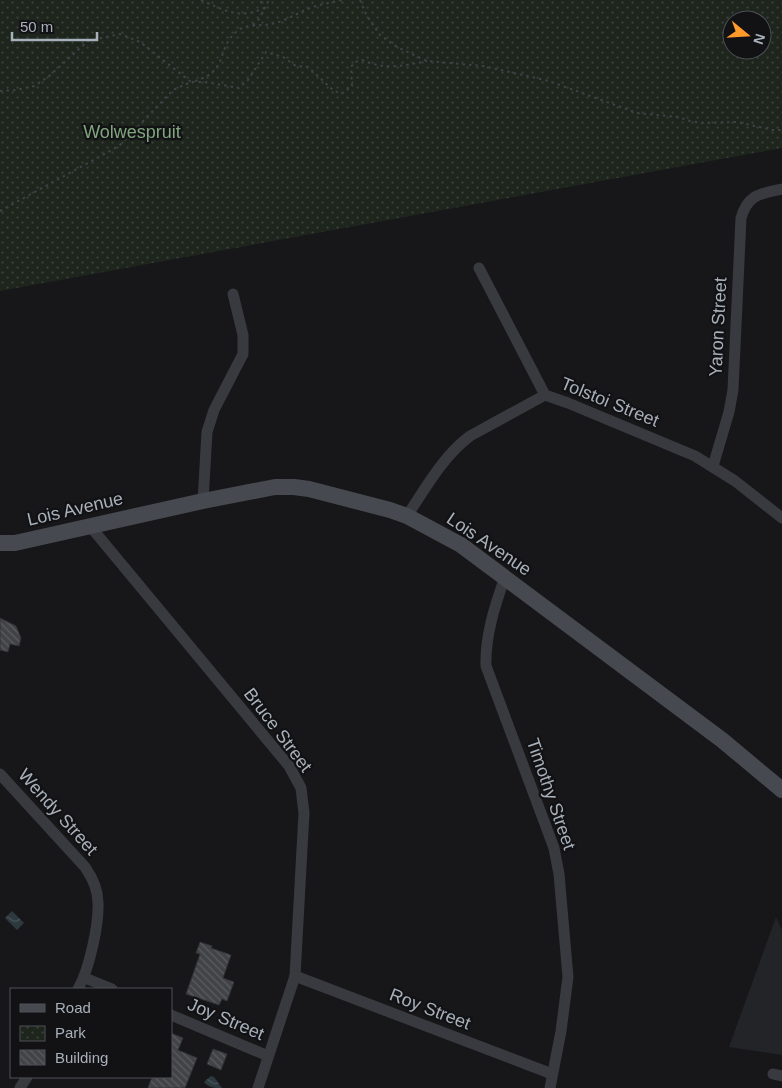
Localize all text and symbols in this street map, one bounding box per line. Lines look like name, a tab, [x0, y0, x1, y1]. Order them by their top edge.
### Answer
scale bar	[12, 10, 98, 42]
north arrow	[722, 10, 772, 60]
text: 50 m	[20, 18, 53, 35]
text: N	[750, 32, 769, 46]
park label: Wolwespruit	[83, 122, 181, 142]
street label: Yaron Street	[705, 277, 731, 377]
street label: Tolstoi Street	[558, 373, 662, 431]
street label: Lois Avenue	[25, 488, 125, 530]
street label: Lois Avenue	[443, 508, 535, 580]
street label: Bruce Street	[240, 684, 316, 776]
street label: Timothy Street	[523, 736, 579, 852]
street label: Wendy Street	[14, 765, 102, 859]
street label: Roy Street	[387, 984, 473, 1034]
legend	[10, 988, 172, 1078]
street label: Joy Street	[185, 994, 267, 1044]
text: Road	[55, 999, 91, 1016]
text: Park	[55, 1024, 86, 1041]
text: Building	[55, 1049, 108, 1066]

